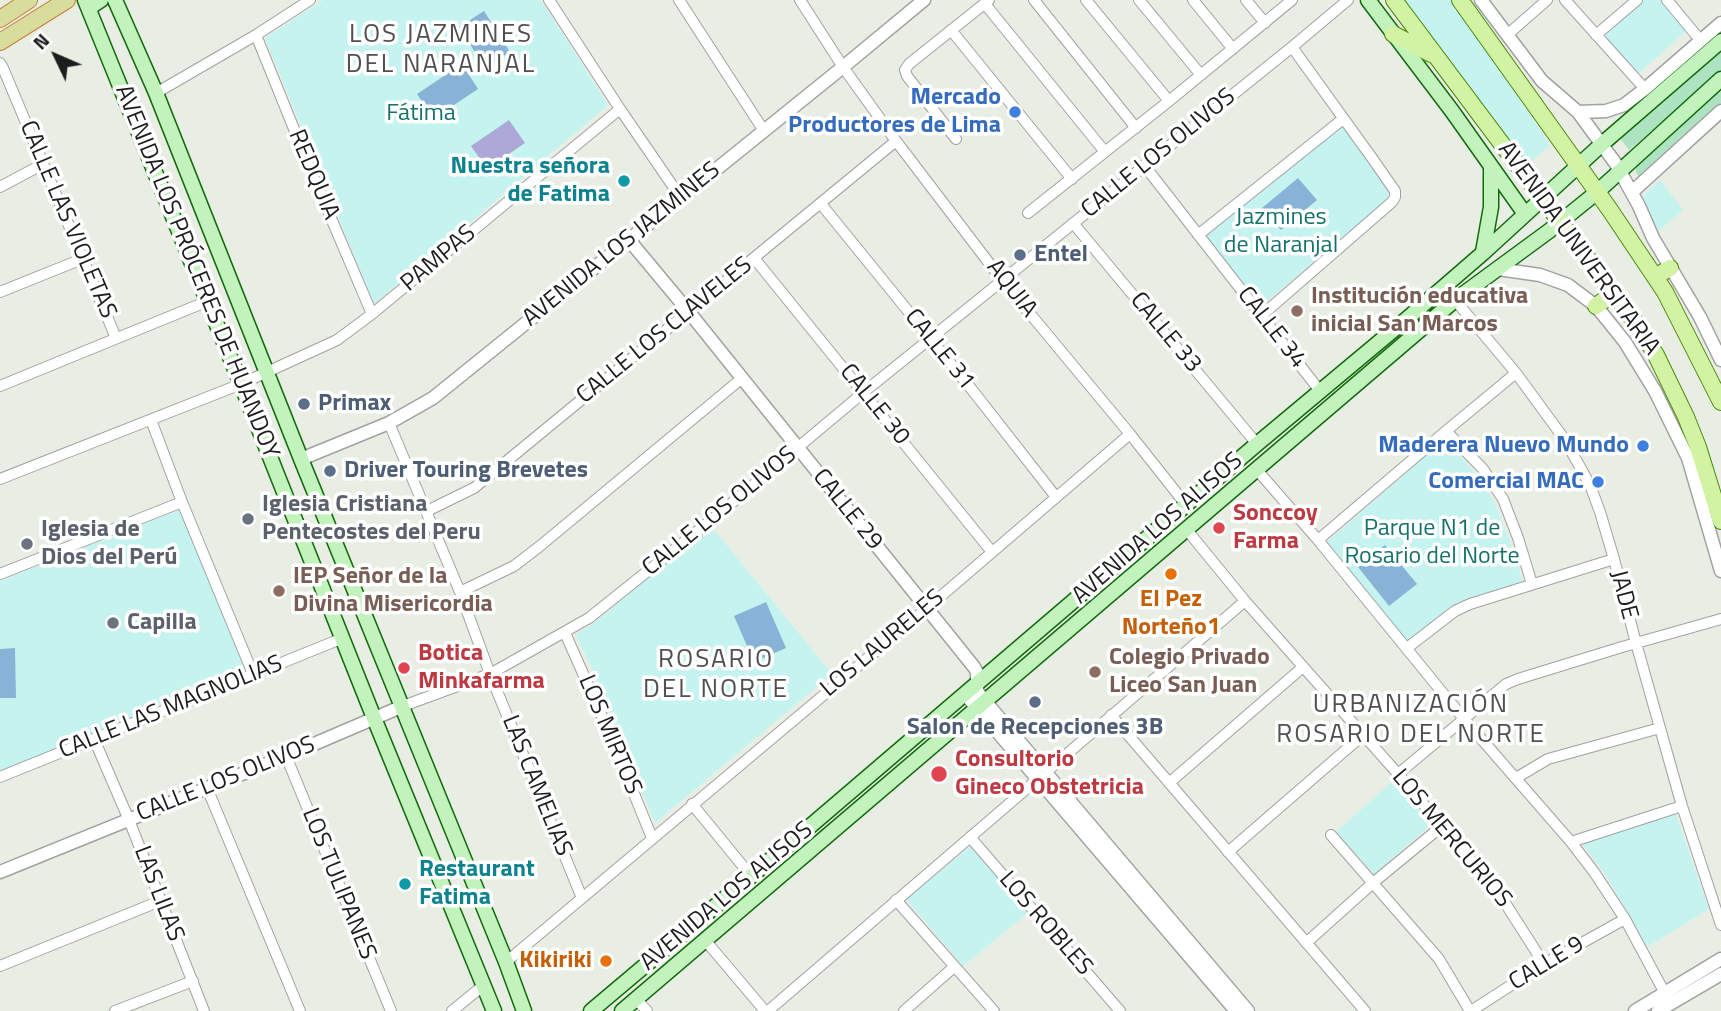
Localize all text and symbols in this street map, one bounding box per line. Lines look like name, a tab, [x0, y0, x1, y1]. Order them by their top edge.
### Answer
district label: LOS JAZMINES DEL NARANJAL	[347, 20, 535, 82]
north arrow	[21, 21, 91, 91]
text: N	[26, 26, 56, 56]
street label: AVENIDA LOS PRÓCERES DE HUANDOY	[108, 81, 284, 463]
street label: CALLE LOS OLIVOS	[1076, 83, 1242, 225]
place label: Mercado Productores de Lima	[788, 84, 1001, 140]
park label: Fátima	[386, 100, 456, 128]
marker: Mercado Productores de Lima	[1007, 104, 1023, 120]
street label: CALLE LAS VIOLETAS	[12, 117, 122, 323]
street label: REDQUIA	[281, 126, 345, 224]
street label: AVENIDA UNIVERSITARIA	[1491, 137, 1665, 361]
place label: Nuestra señora de Fatima	[451, 153, 610, 209]
street label: AVENIDA LOS JAZMINES	[518, 157, 726, 333]
marker: Nuestra señora de Fatima	[616, 173, 632, 189]
park label: Jazmines de Naranjal	[1224, 204, 1338, 260]
street label: PAMPAS	[396, 219, 482, 299]
place label: Entel	[1034, 241, 1088, 269]
marker: Entel	[1012, 247, 1028, 263]
street label: CALLE LOS CLAVELES	[572, 251, 758, 411]
street label: AQUIA	[979, 254, 1043, 324]
street label: CALLE 34	[1230, 281, 1312, 375]
place label: Institución educativa inicial San Marcos	[1311, 283, 1528, 339]
street label: CALLE 33	[1123, 287, 1207, 379]
marker: Institución educativa inicial San Marcos	[1289, 303, 1305, 319]
street label: CALLE 31	[898, 304, 980, 396]
street label: CALLE 30	[833, 359, 915, 451]
place label: Primax	[318, 390, 391, 418]
marker: Primax	[296, 396, 312, 412]
place label: Maderera Nuevo Mundo	[1378, 432, 1629, 460]
marker: Maderera Nuevo Mundo	[1635, 438, 1651, 454]
street label: CALLE LOS OLIVOS	[637, 441, 803, 583]
street label: AVENIDA LOS ALISOS	[1067, 447, 1249, 611]
place label: Driver Touring Brevetes	[344, 457, 588, 485]
marker: Driver Touring Brevetes	[322, 463, 338, 479]
street label: CALLE 29	[806, 464, 888, 556]
place label: Comercial MAC	[1428, 468, 1584, 496]
marker: Comercial MAC	[1590, 474, 1606, 490]
place label: Iglesia Cristiana Pentecostes del Peru	[262, 491, 481, 547]
place label: Sonccoy Farma	[1233, 500, 1318, 556]
marker: Iglesia Cristiana Pentecostes del Peru	[240, 511, 256, 527]
park label: Parque N1 de Rosario del Norte	[1344, 515, 1520, 571]
place label: Iglesia de Dios del Perú	[41, 516, 178, 572]
marker: Sonccoy Farma	[1211, 520, 1227, 536]
marker: Iglesia de Dios del Perú	[19, 536, 35, 552]
place label: IEP Señor de la Divina Misericordia	[293, 563, 493, 619]
marker: El Pez Norteño1	[1163, 566, 1179, 582]
street label: JADE	[1603, 567, 1643, 623]
marker: IEP Señor de la Divina Misericordia	[271, 583, 287, 599]
street label: LOS LAURELES	[816, 584, 950, 704]
place label: El Pez Norteño1	[1122, 586, 1220, 642]
place label: Capilla	[127, 609, 197, 637]
marker: Capilla	[105, 615, 121, 631]
place label: Botica Minkafarma	[418, 640, 545, 696]
place label: Colegio Privado Liceo San Juan	[1109, 644, 1270, 700]
district label: ROSARIO DEL NORTE	[644, 645, 788, 706]
street label: CALLE LAS MAGNOLIAS	[55, 650, 287, 766]
marker: Botica Minkafarma	[396, 660, 412, 676]
marker: Colegio Privado Liceo San Juan	[1087, 664, 1103, 680]
street label: LOS MIRTOS	[571, 671, 647, 799]
district label: URBANIZACIÓN ROSARIO DEL NORTE	[1278, 690, 1544, 752]
marker: Salon de Recepciones 3B	[1027, 694, 1043, 710]
street label: LAS CAMELIAS	[495, 711, 577, 861]
place label: Salon de Recepciones 3B	[907, 714, 1163, 742]
street label: CALLE LOS OLIVOS	[133, 731, 319, 829]
place label: Consultorio Gineco Obstetricia	[955, 746, 1144, 802]
marker: Consultorio Gineco Obstetricia	[929, 764, 949, 784]
street label: LOS MERCURIOS	[1385, 764, 1517, 914]
street label: LOS TULIPANES	[295, 804, 381, 964]
street label: AVENIDA LOS ALISOS	[635, 816, 819, 978]
street label: LAS LILAS	[127, 842, 189, 946]
place label: Restaurant Fatima	[419, 856, 535, 912]
street label: LOS ROBLES	[992, 866, 1098, 982]
marker: Restaurant Fatima	[397, 876, 413, 892]
street label: CALLE 9	[1504, 930, 1590, 998]
place label: Kikiriki	[519, 947, 592, 975]
marker: Kikiriki	[598, 953, 614, 969]

